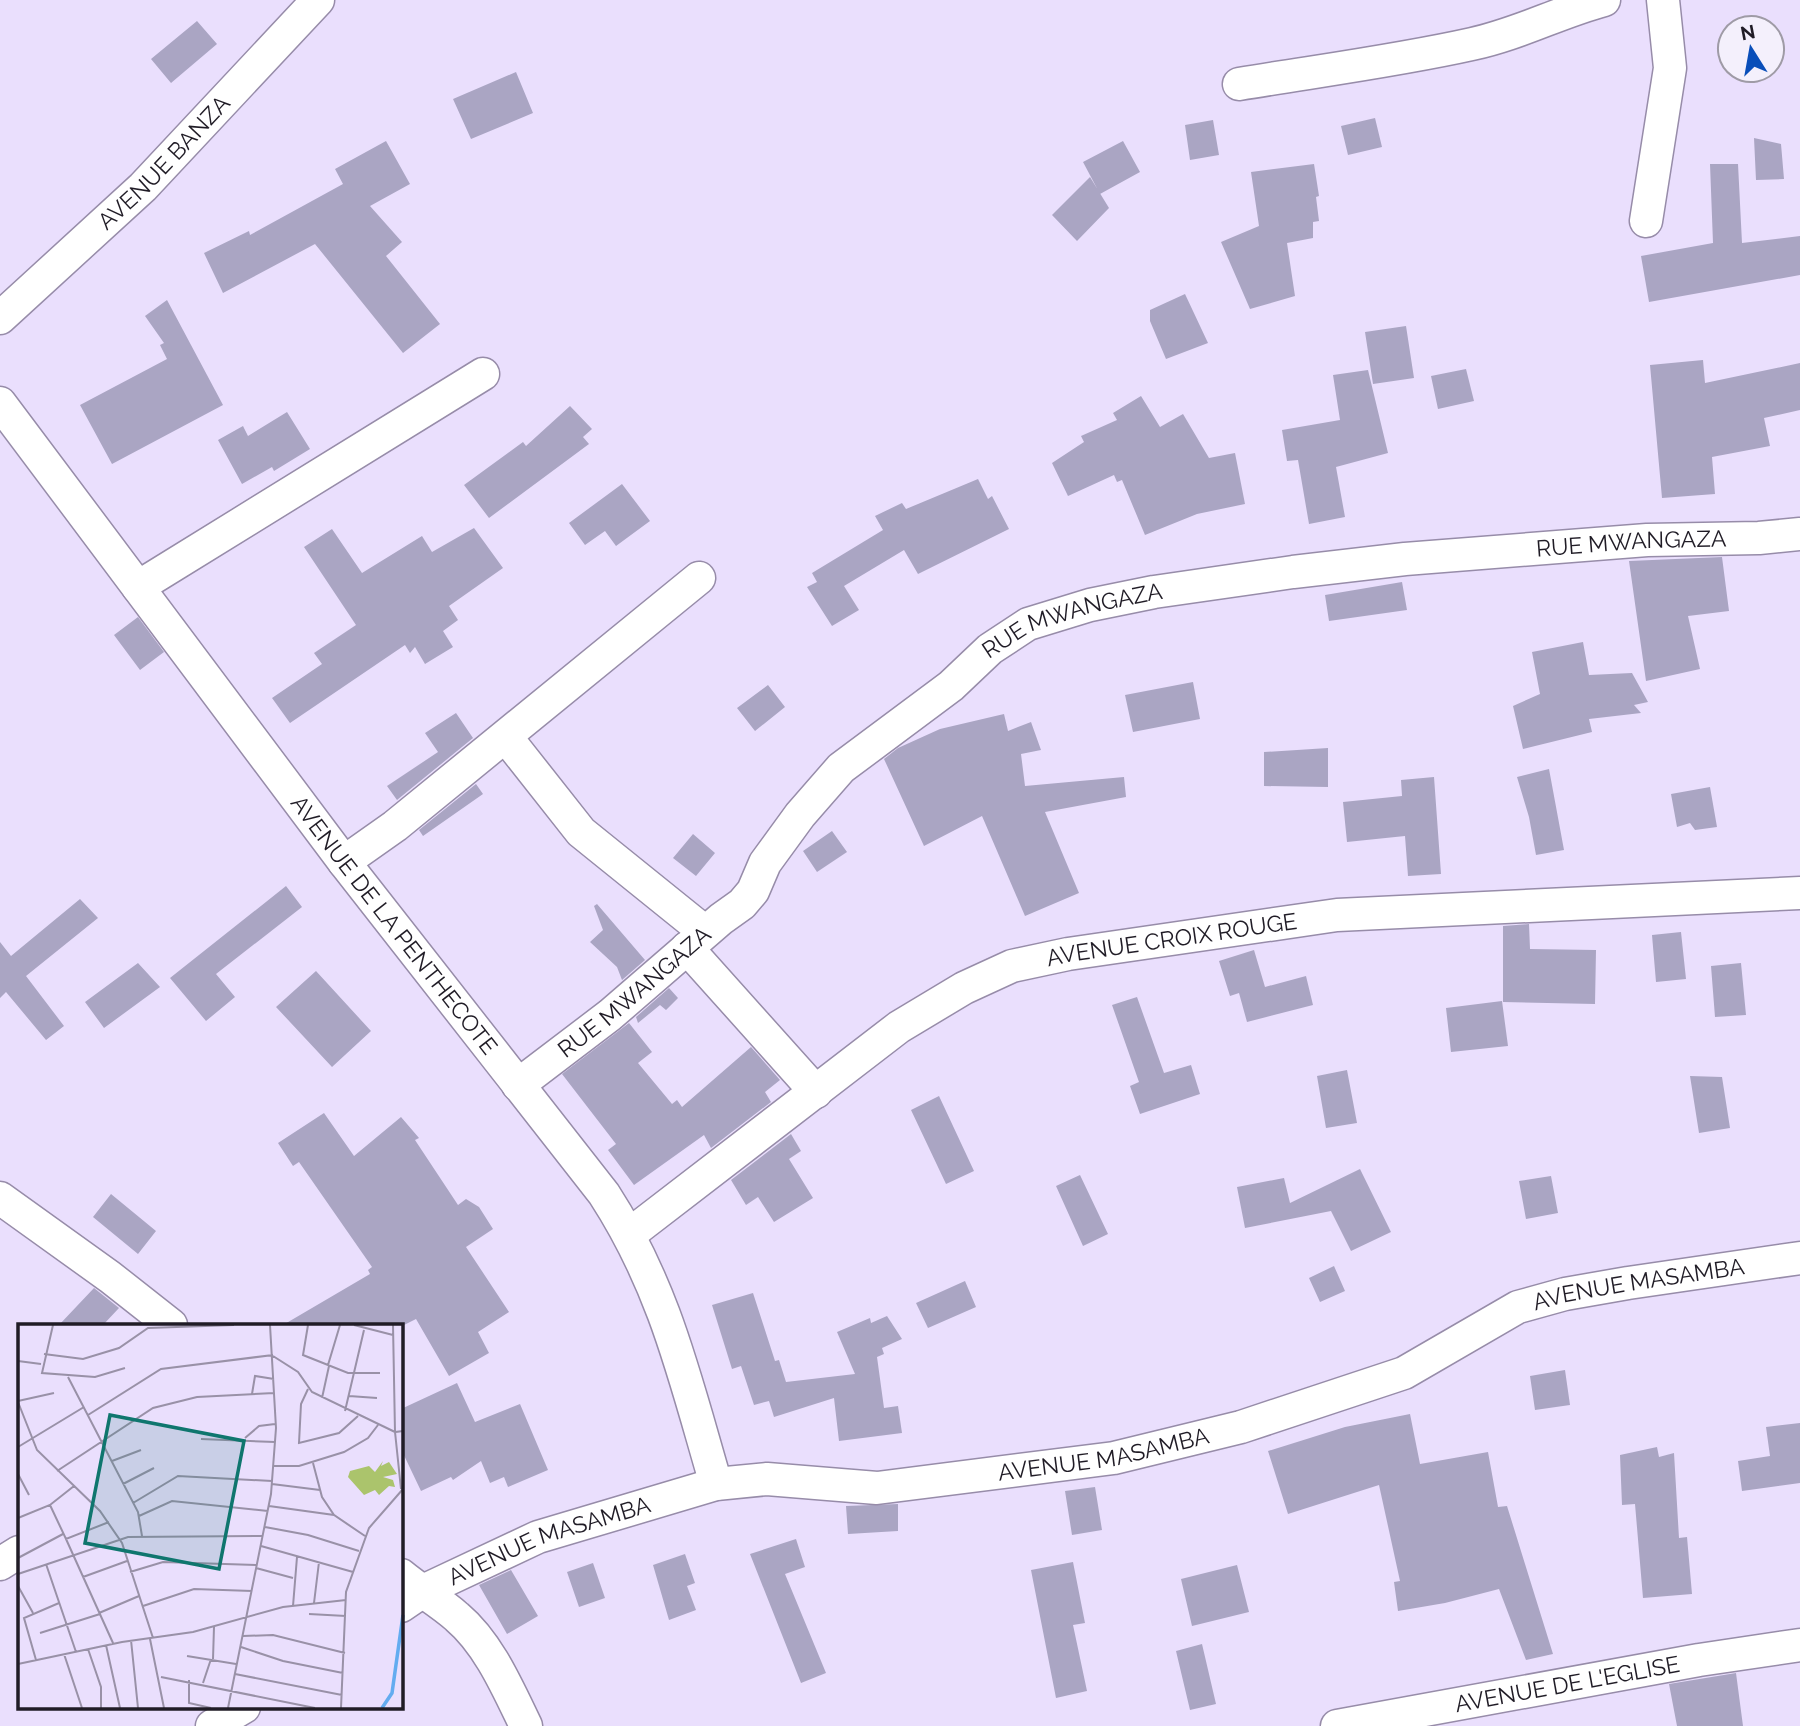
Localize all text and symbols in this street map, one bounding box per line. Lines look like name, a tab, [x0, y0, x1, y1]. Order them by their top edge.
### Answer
north arrow	[1716, 14, 1786, 84]
text: N	[1739, 20, 1757, 44]
street label: AVENUE BANZA	[92, 89, 235, 235]
street label: RUE MWANGAZA	[1535, 525, 1727, 562]
street label: RUE MWANGAZA	[977, 577, 1164, 664]
street label: AVENUE DE LA PENTHECOTE	[286, 790, 503, 1059]
street label: AVENUE CROIX ROUGE	[1044, 907, 1299, 971]
street label: RUE MWANGAZA	[552, 920, 716, 1063]
street label: AVENUE MASAMBA	[1529, 1252, 1746, 1315]
inset map	[18, 1324, 402, 1708]
street label: AVENUE MASAMBA	[996, 1421, 1212, 1486]
street label: AVENUE MASAMBA	[444, 1490, 654, 1590]
street label: AVENUE DE L'EGLISE	[1452, 1650, 1682, 1717]

